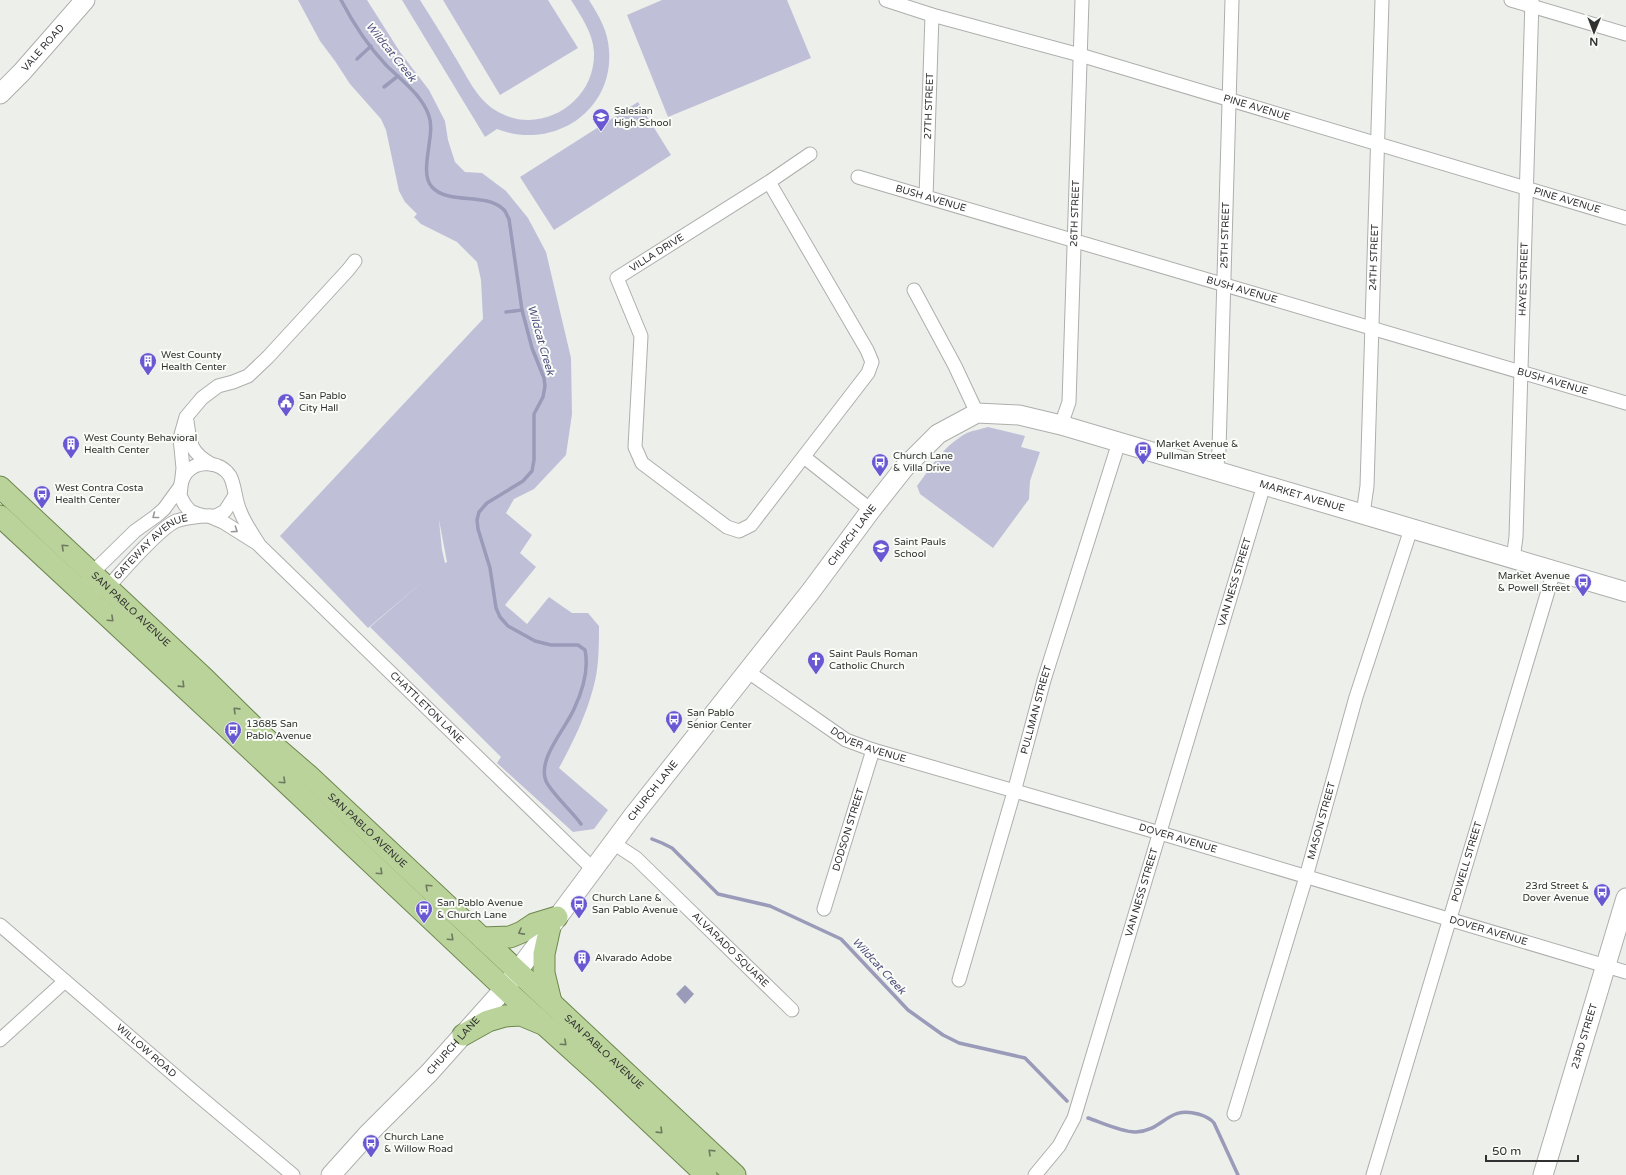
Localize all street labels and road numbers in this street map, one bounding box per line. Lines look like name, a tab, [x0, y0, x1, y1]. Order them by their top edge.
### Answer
street label: VALE ROAD	[19, 22, 67, 74]
street label: 27TH STREET	[922, 73, 936, 140]
street label: PINE AVENUE	[1222, 92, 1291, 123]
street label: 26TH STREET	[1068, 180, 1082, 247]
street label: BUSH AVENUE	[894, 182, 968, 215]
street label: PINE AVENUE	[1532, 185, 1602, 216]
street label: 25TH STREET	[1218, 202, 1232, 269]
street label: 24TH STREET	[1367, 224, 1381, 291]
street label: VILLA DRIVE	[627, 231, 686, 274]
street label: HAYES STREET	[1517, 242, 1531, 316]
street label: BUSH AVENUE	[1205, 274, 1279, 306]
street label: BUSH AVENUE	[1516, 365, 1589, 397]
street label: MARKET AVENUE	[1258, 478, 1346, 515]
street label: CHURCH LANE	[825, 502, 879, 569]
street label: GATEWAY AVENUE	[111, 512, 189, 582]
street label: VAN NESS STREET	[1216, 536, 1254, 628]
street label: SAN PABLO AVENUE	[89, 569, 173, 649]
street label: PULLMAN STREET	[1018, 664, 1054, 756]
street label: CHATTLETON LANE	[387, 669, 466, 746]
street label: DOVER AVENUE	[828, 725, 907, 765]
street label: CHURCH LANE	[625, 758, 681, 823]
street label: MASON STREET	[1305, 781, 1338, 861]
street label: DODSON STREET	[830, 787, 867, 873]
street label: SAN PABLO AVENUE	[325, 791, 409, 870]
street label: POWELL STREET	[1449, 820, 1485, 903]
street label: DOVER AVENUE	[1137, 821, 1219, 856]
street label: VAN NESS STREET	[1123, 847, 1161, 938]
street label: ALVARADO SQUARE	[689, 910, 771, 990]
street label: DOVER AVENUE	[1448, 914, 1529, 948]
street label: 23RD STREET	[1569, 1002, 1600, 1070]
street label: SAN PABLO AVENUE	[562, 1012, 646, 1092]
street label: CHURCH LANE	[424, 1014, 482, 1077]
street label: WILLOW ROAD	[114, 1022, 179, 1080]

